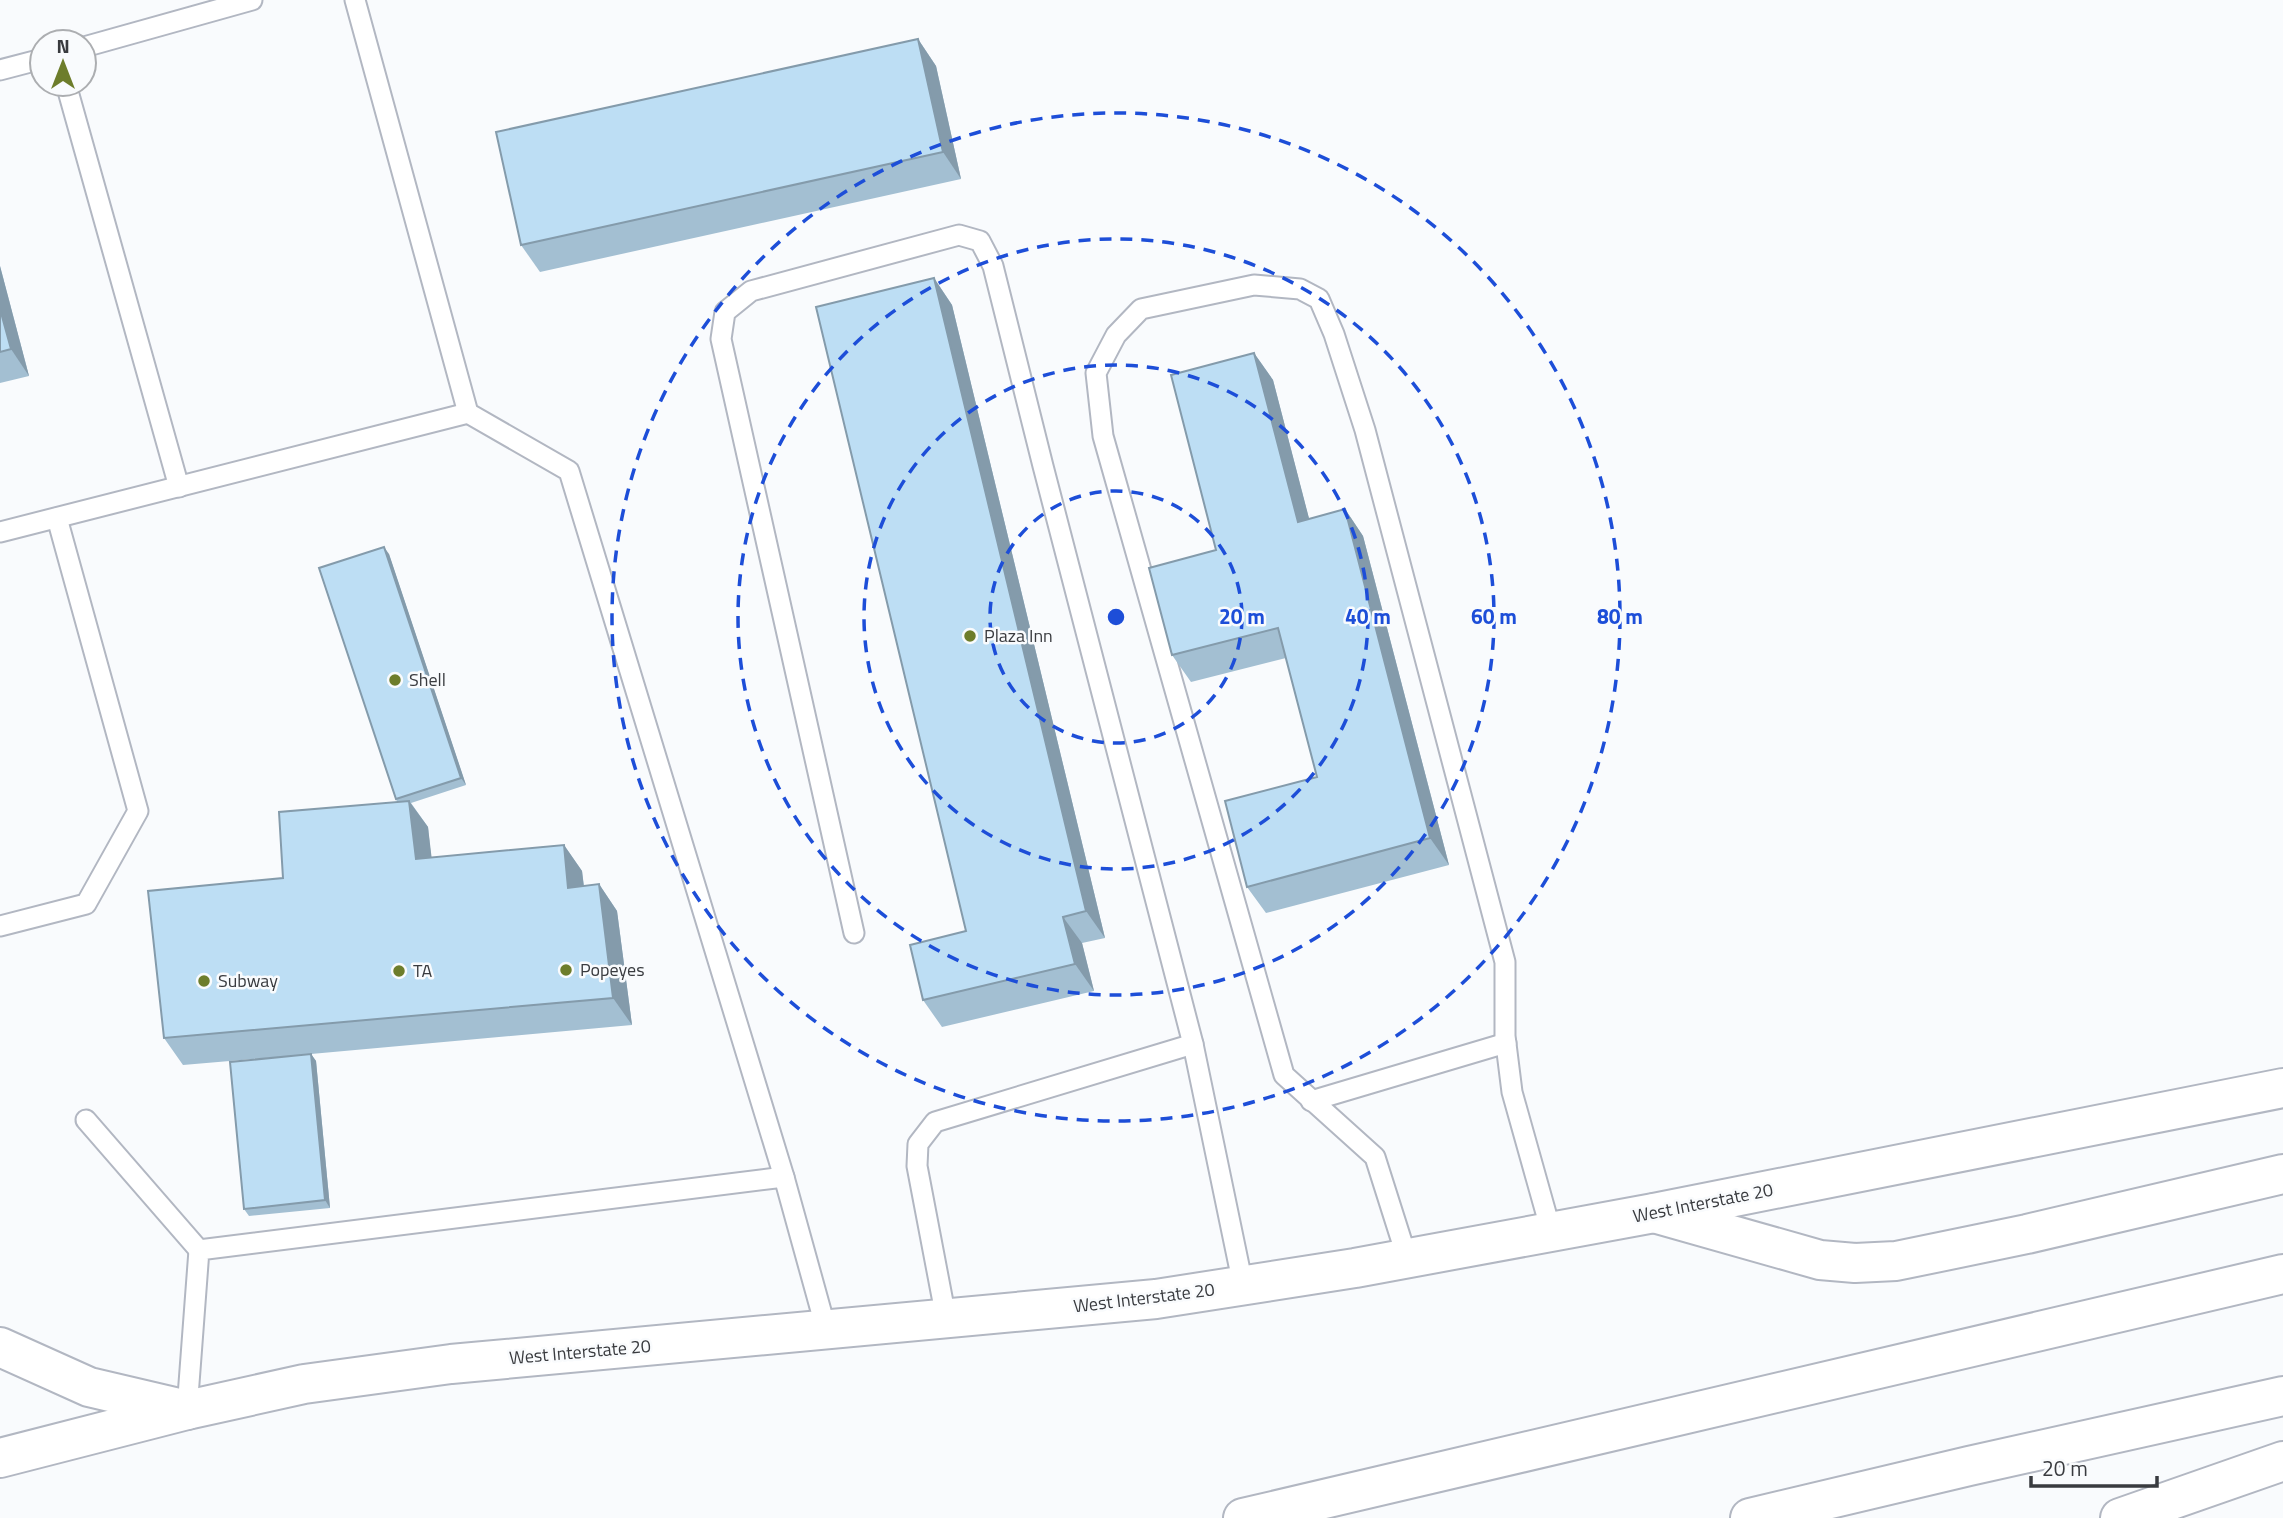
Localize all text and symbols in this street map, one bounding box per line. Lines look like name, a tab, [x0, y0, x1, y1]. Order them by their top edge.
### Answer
north arrow	[28, 28, 98, 98]
text: N	[56, 31, 70, 60]
text: 20 m	[1219, 600, 1265, 632]
text: 40 m	[1345, 600, 1391, 632]
text: 60 m	[1471, 600, 1517, 632]
text: 80 m	[1597, 600, 1643, 632]
centre of rings	[1104, 605, 1128, 629]
place label: Plaza Inn	[984, 622, 1053, 649]
marker: Plaza Inn	[962, 628, 978, 644]
place label: Shell	[409, 666, 446, 693]
marker: Shell	[387, 672, 403, 688]
place label: Popeyes	[580, 956, 645, 983]
place label: TA	[413, 957, 433, 984]
marker: Popeyes	[558, 962, 574, 978]
marker: TA	[391, 963, 407, 979]
place label: Subway	[218, 967, 278, 994]
marker: Subway	[196, 973, 212, 989]
street label: West Interstate 20	[1631, 1176, 1775, 1229]
street label: West Interstate 20	[1072, 1275, 1216, 1320]
street label: West Interstate 20	[508, 1332, 652, 1371]
scale bar	[2031, 1444, 2157, 1488]
text: 20 m	[2042, 1452, 2088, 1484]

